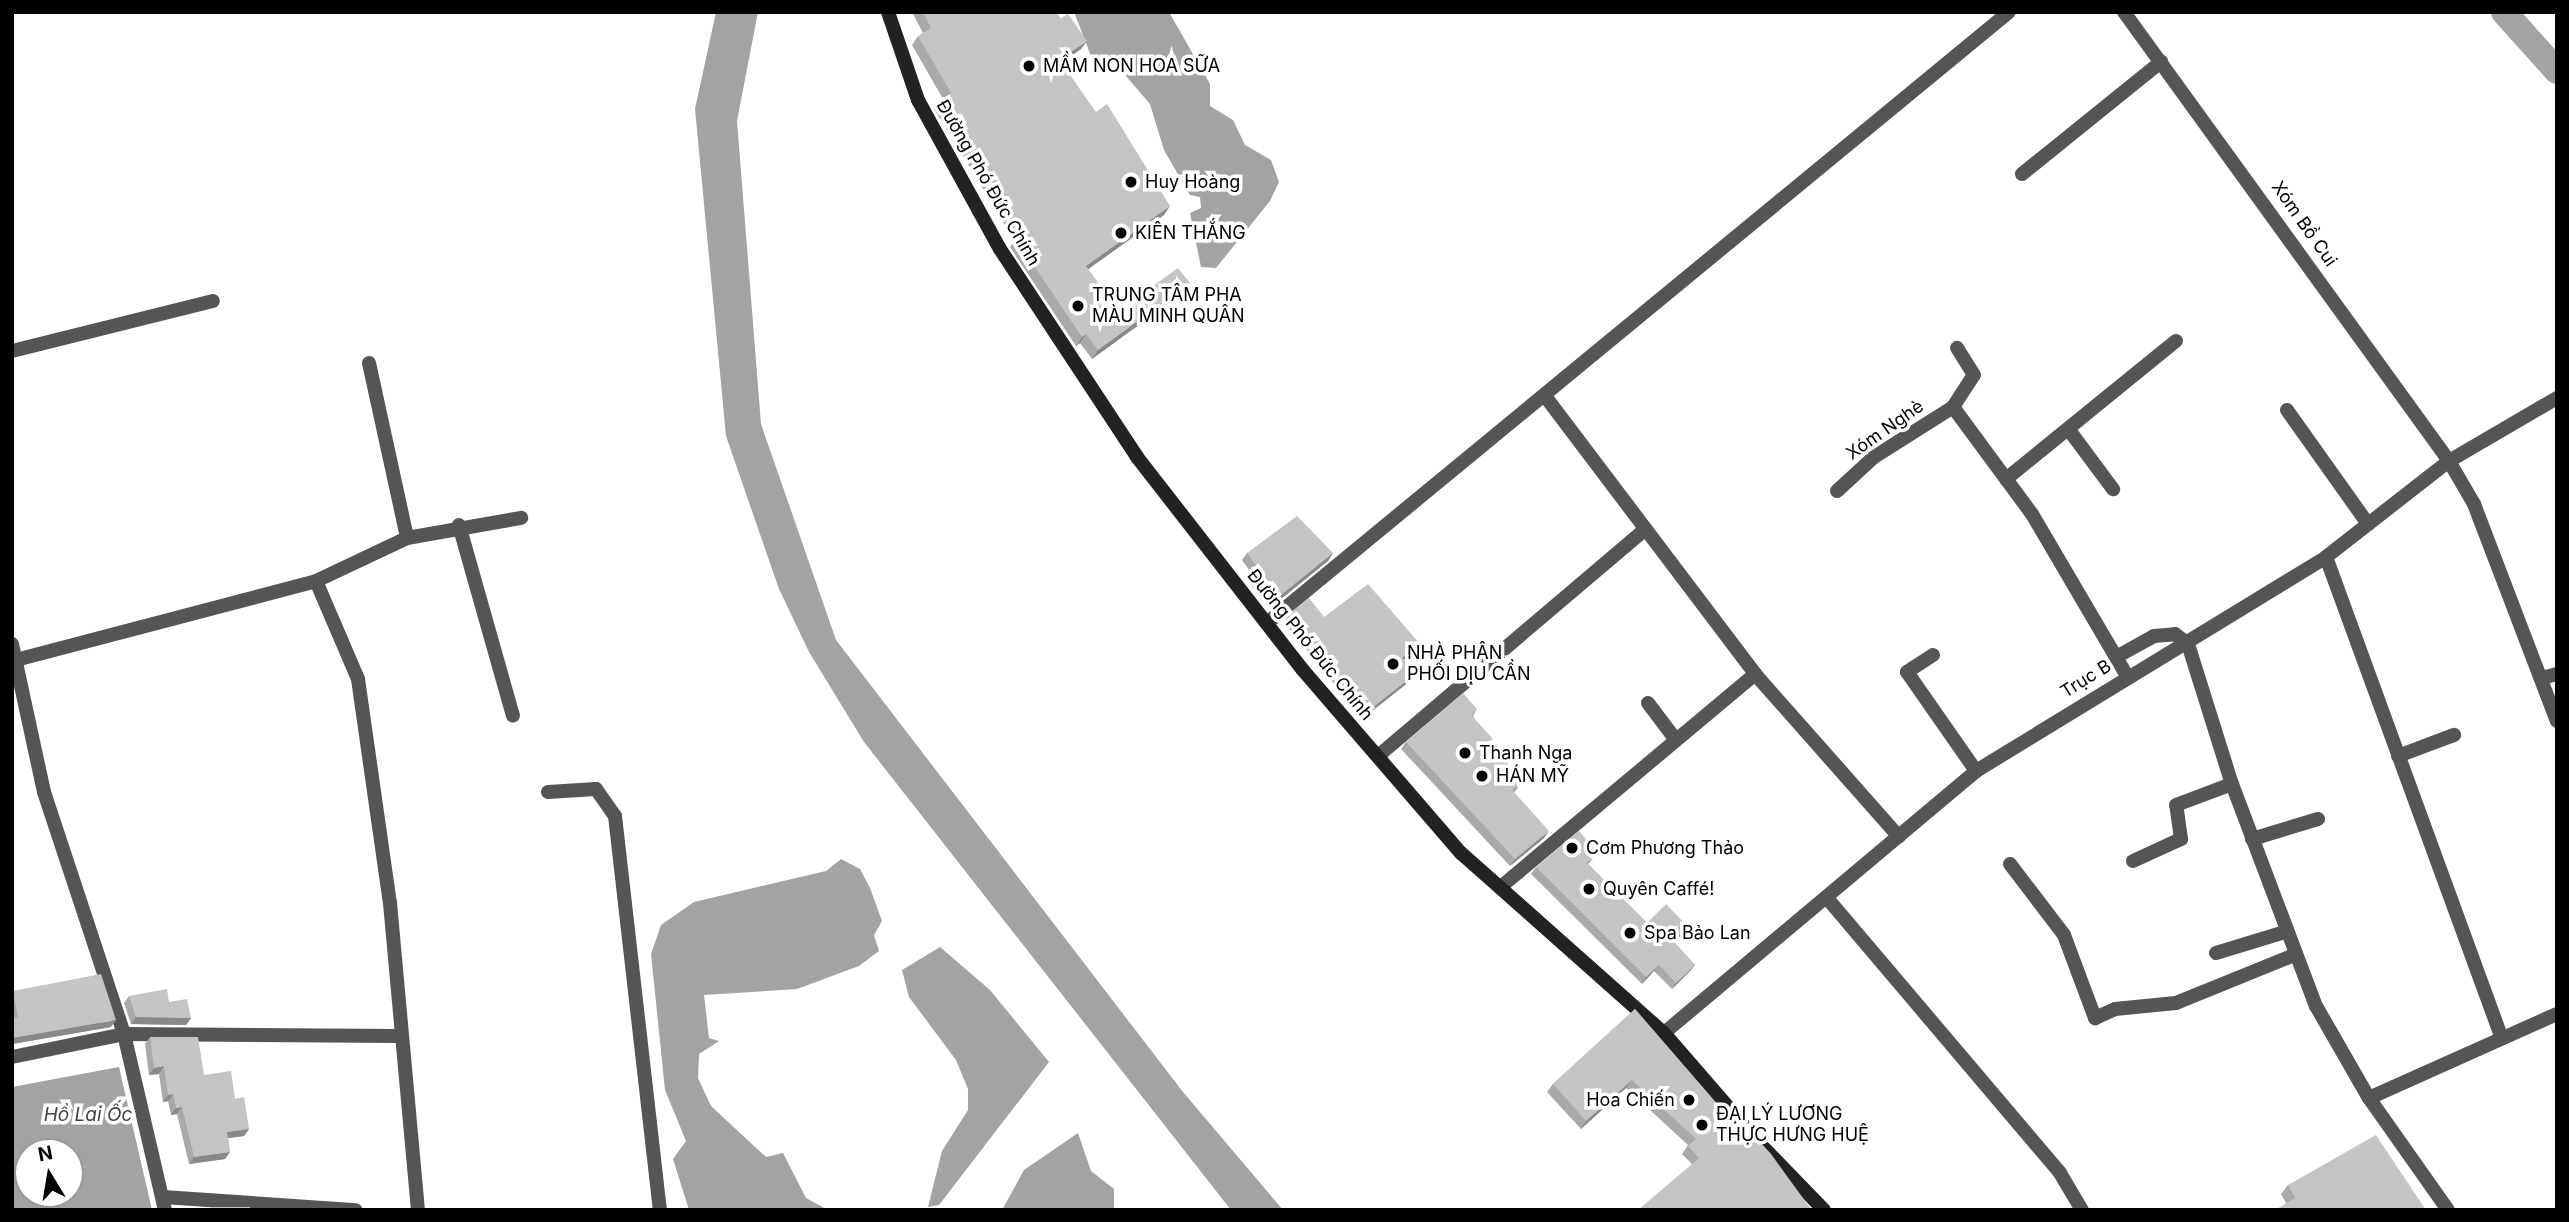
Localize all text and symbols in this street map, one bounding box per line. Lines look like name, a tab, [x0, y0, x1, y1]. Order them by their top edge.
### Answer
place label: MẦM NON HOA SỮA	[1043, 55, 1220, 77]
marker: MẦM NON HOA SỮA	[1021, 58, 1037, 74]
street label: Đường Phó Đức Chính	[932, 96, 1044, 270]
place label: Huy Hoàng	[1145, 171, 1240, 193]
marker: Huy Hoàng	[1123, 174, 1139, 190]
street label: Xóm Bồ Cui	[2267, 177, 2341, 271]
place label: KIÊN THẮNG	[1135, 222, 1246, 244]
marker: KIÊN THẮNG	[1113, 225, 1129, 241]
place label: TRUNG TÂM PHA MÀU MINH QUÂN	[1092, 285, 1245, 328]
marker: TRUNG TÂM PHA MÀU MINH QUÂN	[1070, 298, 1086, 314]
street label: Xóm Nghè	[1842, 396, 1928, 464]
street label: Đường Phó Đức Chính	[1242, 565, 1378, 725]
place label: NHÀ PHÂN PHỐI DỊU CẦN	[1407, 643, 1531, 686]
street label: Trục B	[2057, 655, 2115, 703]
marker: NHÀ PHÂN PHỐI DỊU CẦN	[1385, 656, 1401, 672]
place label: Thanh Nga	[1479, 742, 1572, 764]
marker: Thanh Nga	[1457, 745, 1473, 761]
place label: HÁN MỸ	[1496, 765, 1569, 787]
marker: HÁN MỸ	[1474, 768, 1490, 784]
place label: Cơm Phương Thảo	[1586, 837, 1744, 859]
marker: Cơm Phương Thảo	[1564, 840, 1580, 856]
place label: Quyên Caffé!	[1603, 878, 1714, 900]
marker: Quyên Caffé!	[1581, 881, 1597, 897]
place label: Spa Bảo Lan	[1644, 922, 1751, 944]
marker: Spa Bảo Lan	[1622, 925, 1638, 941]
place label: Hoa Chiến	[1586, 1089, 1675, 1111]
marker: Hoa Chiến	[1681, 1092, 1697, 1108]
water label: Hồ Lai Ốc	[44, 1104, 132, 1126]
place label: ĐẠI LÝ LƯƠNG THỰC HƯNG HUỆ	[1716, 1104, 1869, 1146]
marker: ĐẠI LÝ LƯƠNG THỰC HƯNG HUỆ	[1694, 1117, 1710, 1133]
north arrow	[14, 1138, 84, 1208]
text: N	[36, 1141, 55, 1167]

